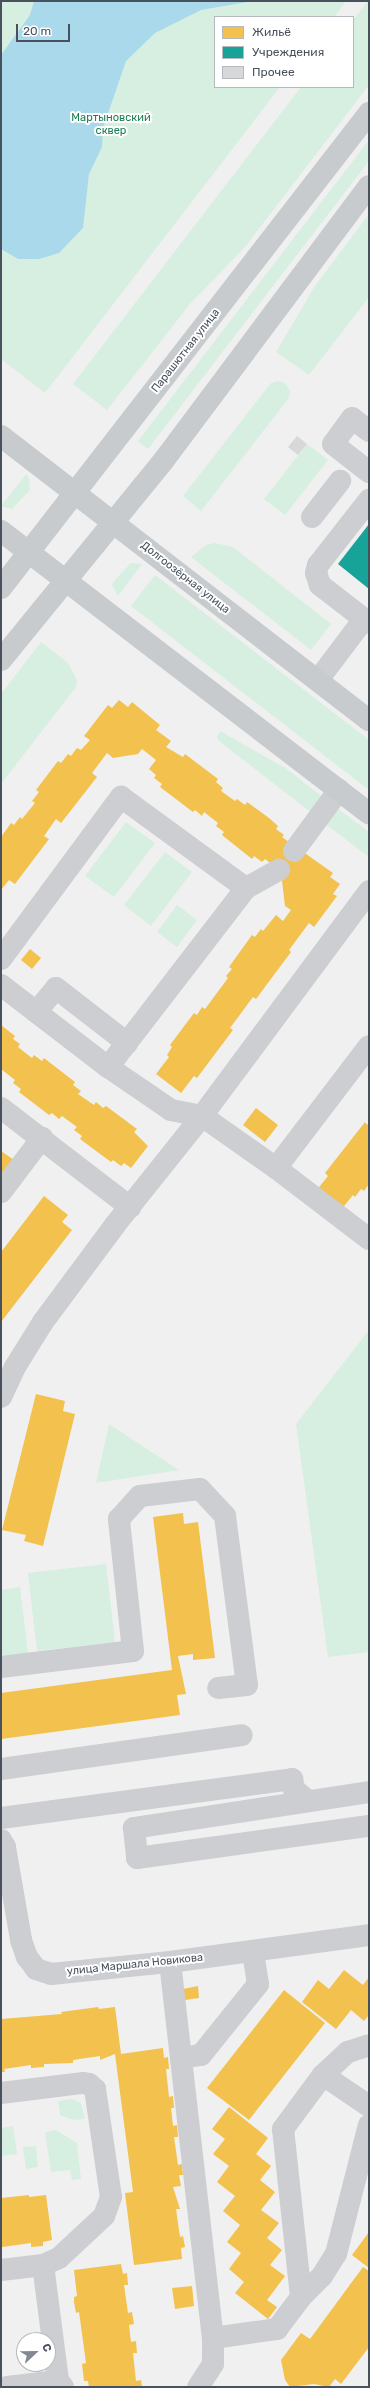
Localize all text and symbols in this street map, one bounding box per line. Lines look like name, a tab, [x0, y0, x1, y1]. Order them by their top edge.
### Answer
scale bar	[18, 16, 72, 42]
legend	[214, 16, 354, 88]
text: 20 m	[23, 24, 51, 38]
text: Жильё	[252, 25, 291, 39]
text: Учреждения	[252, 45, 324, 59]
text: Прочее	[252, 65, 295, 79]
park label: Мартыновский сквер	[71, 112, 151, 138]
street label: Парашютная улица	[149, 306, 223, 396]
street label: Долгоозёрная улица	[138, 539, 232, 617]
street label: улица Маршала Новикова	[66, 1951, 204, 1979]
north arrow	[16, 2332, 56, 2372]
text: С	[39, 2342, 54, 2354]

